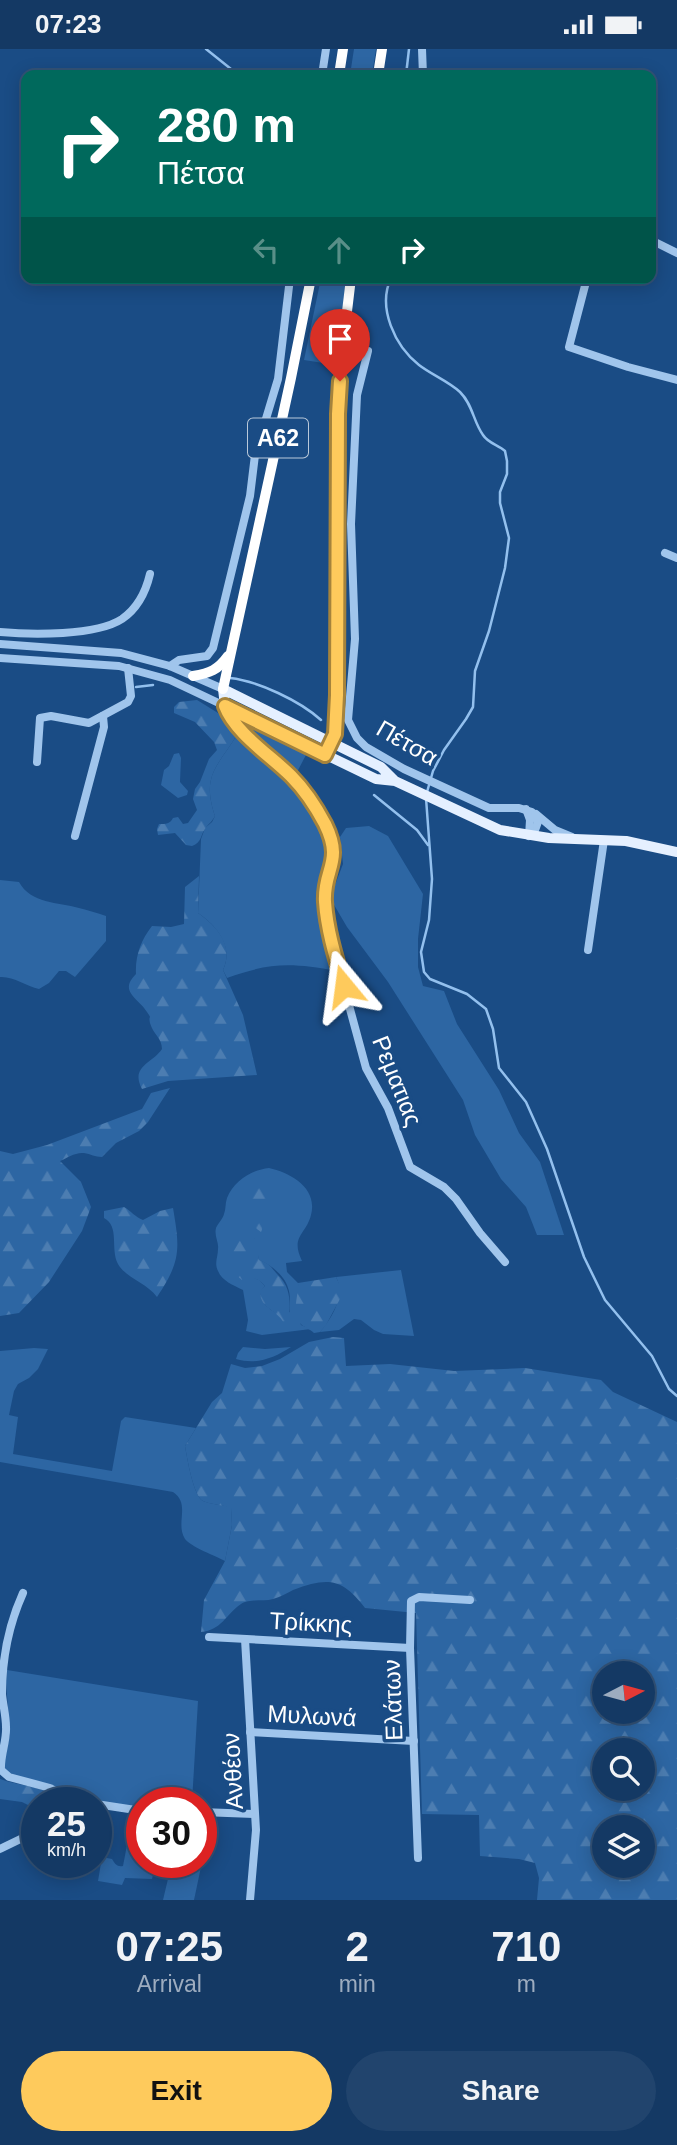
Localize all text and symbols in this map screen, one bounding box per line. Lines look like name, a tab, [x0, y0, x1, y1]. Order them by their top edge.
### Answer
text: 07:23	[35, 9, 102, 39]
icon: right	[42, 98, 133, 189]
text: 280 m	[157, 98, 296, 152]
text: Πέτσα	[157, 155, 245, 191]
icon: left	[247, 231, 285, 269]
icon: ahead	[320, 231, 358, 269]
icon: right	[393, 231, 431, 269]
pin	[310, 309, 370, 381]
icon: arrive	[321, 320, 359, 358]
road number: Α62	[248, 419, 308, 457]
street label: Πέτσα	[372, 714, 443, 771]
position arrow	[307, 949, 381, 1023]
street label: Ρεματιας	[367, 1032, 428, 1130]
street label: Τρίκκης	[269, 1607, 353, 1638]
street label: Ελάτων	[378, 1659, 407, 1741]
north arrow	[592, 1661, 654, 1724]
map controls	[592, 1661, 655, 1878]
street label: Μυλωνά	[267, 1700, 357, 1731]
street label: Ανθέον	[217, 1732, 248, 1810]
button: search	[592, 1738, 655, 1801]
speed limit sign: 30	[126, 1787, 217, 1878]
text: 25	[47, 1804, 86, 1843]
button: layers	[592, 1815, 655, 1878]
text: km/h	[47, 1840, 86, 1860]
text: 07:25	[116, 1923, 223, 1970]
text: 2	[345, 1923, 369, 1970]
text: 710	[491, 1923, 561, 1970]
text: Arrival	[137, 1971, 202, 1997]
text: min	[339, 1971, 376, 1997]
text: m	[517, 1971, 536, 1997]
button: Exit	[21, 2051, 332, 2131]
button: Share	[346, 2051, 656, 2131]

